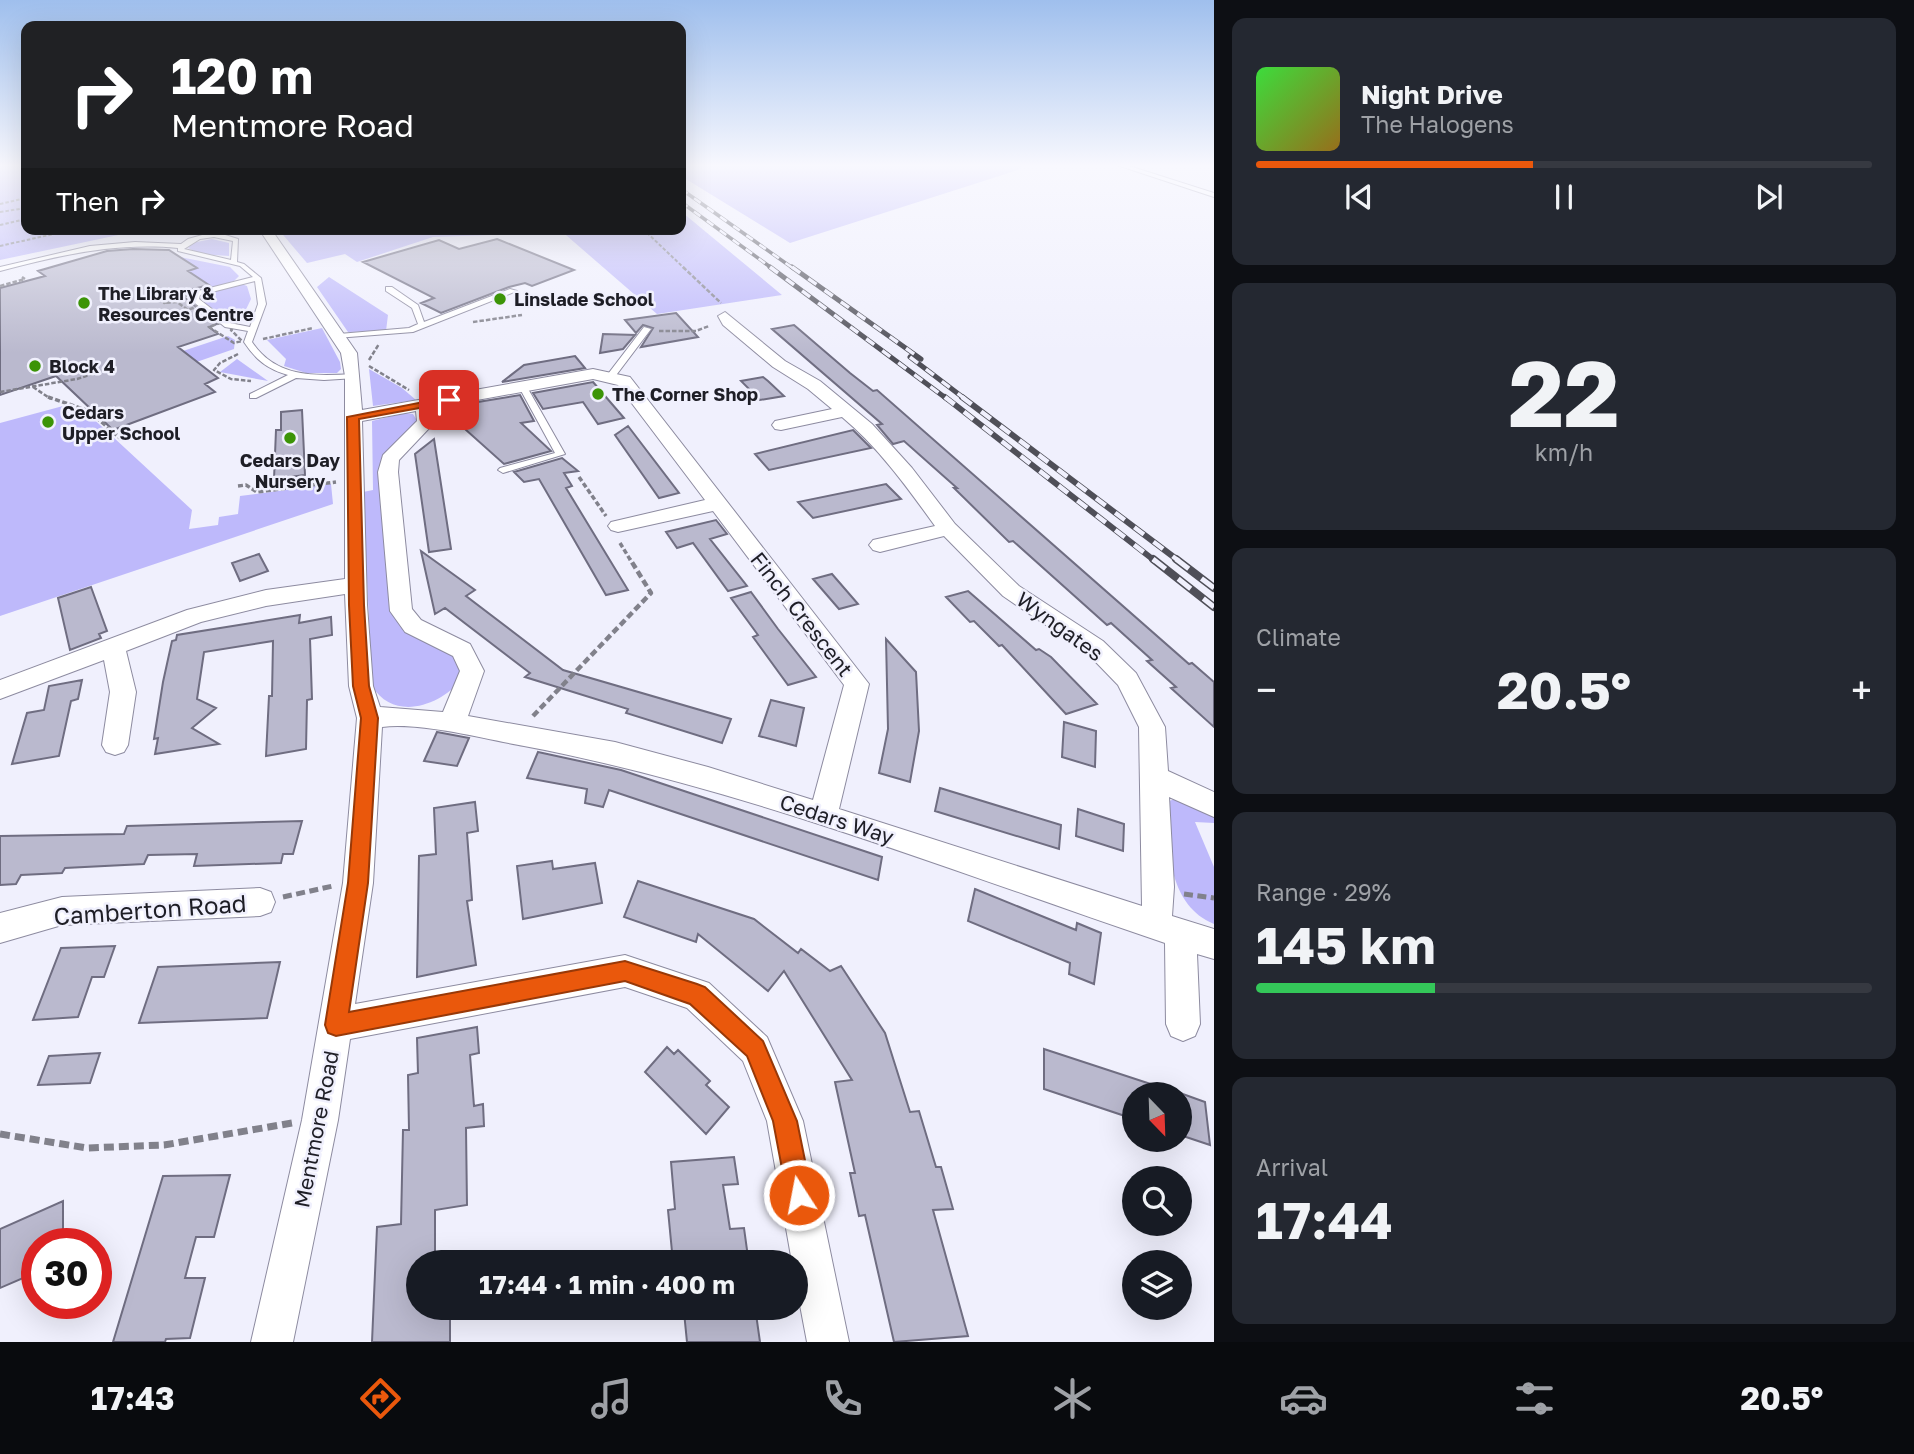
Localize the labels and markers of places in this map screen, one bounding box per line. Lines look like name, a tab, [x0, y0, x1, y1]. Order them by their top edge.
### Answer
place label: The Library & Resources Centre	[98, 282, 254, 325]
place label: Linslade School	[514, 288, 654, 310]
marker: Linslade School	[492, 291, 508, 307]
marker: The Library & Resources Centre	[76, 295, 92, 311]
place label: Block 4	[49, 355, 115, 377]
marker: Block 4	[27, 358, 43, 374]
pin	[419, 370, 479, 430]
place label: The Corner Shop	[612, 383, 758, 405]
marker: The Corner Shop	[590, 386, 606, 402]
place label: Cedars Upper School	[62, 401, 180, 444]
marker: Cedars Upper School	[40, 414, 56, 430]
marker: Cedars Day Nursery	[282, 430, 298, 446]
place label: Cedars Day Nursery	[240, 449, 340, 492]

